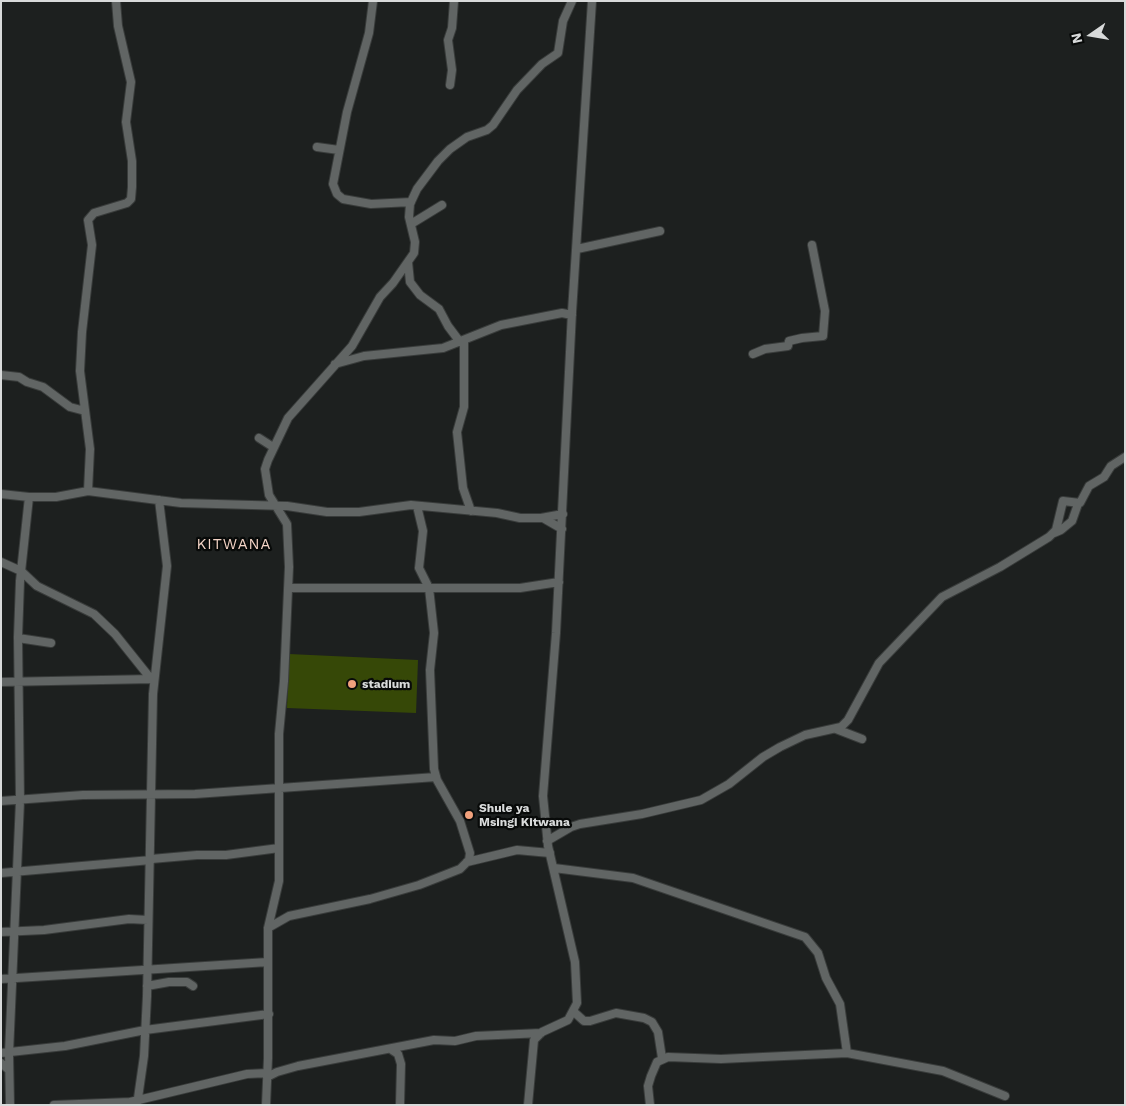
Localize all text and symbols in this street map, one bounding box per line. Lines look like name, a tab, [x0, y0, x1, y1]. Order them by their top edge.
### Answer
north arrow	[1066, 10, 1116, 60]
text: N	[1067, 32, 1085, 45]
district label: KITWANA	[196, 536, 272, 554]
place label: stadium	[362, 677, 410, 691]
marker: stadium	[346, 678, 358, 690]
place label: Shule ya Msingi Kitwana	[479, 801, 570, 829]
marker: Shule ya Msingi Kitwana	[463, 809, 475, 821]

